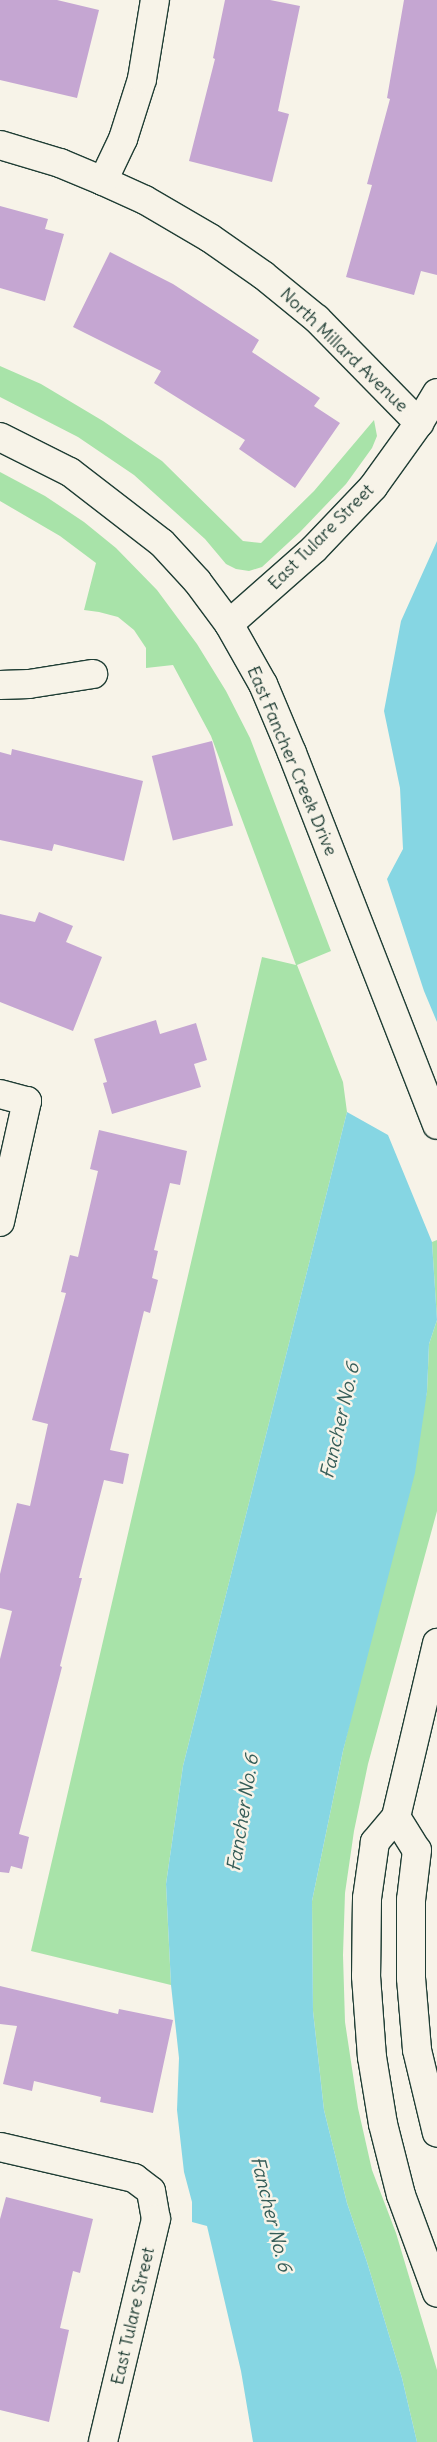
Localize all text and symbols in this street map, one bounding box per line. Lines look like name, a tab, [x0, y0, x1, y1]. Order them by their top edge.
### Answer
street label: North Millard Avenue	[275, 283, 413, 417]
street label: East Tulare Street	[264, 480, 378, 594]
street label: East Fancher Creek Drive	[242, 663, 342, 859]
water label: Fancher No. 6	[316, 1361, 364, 1481]
water label: Fancher No. 6	[223, 1753, 263, 1873]
water label: Fancher No. 6	[246, 2154, 296, 2274]
street label: East Tulare Street	[107, 2245, 159, 2387]

